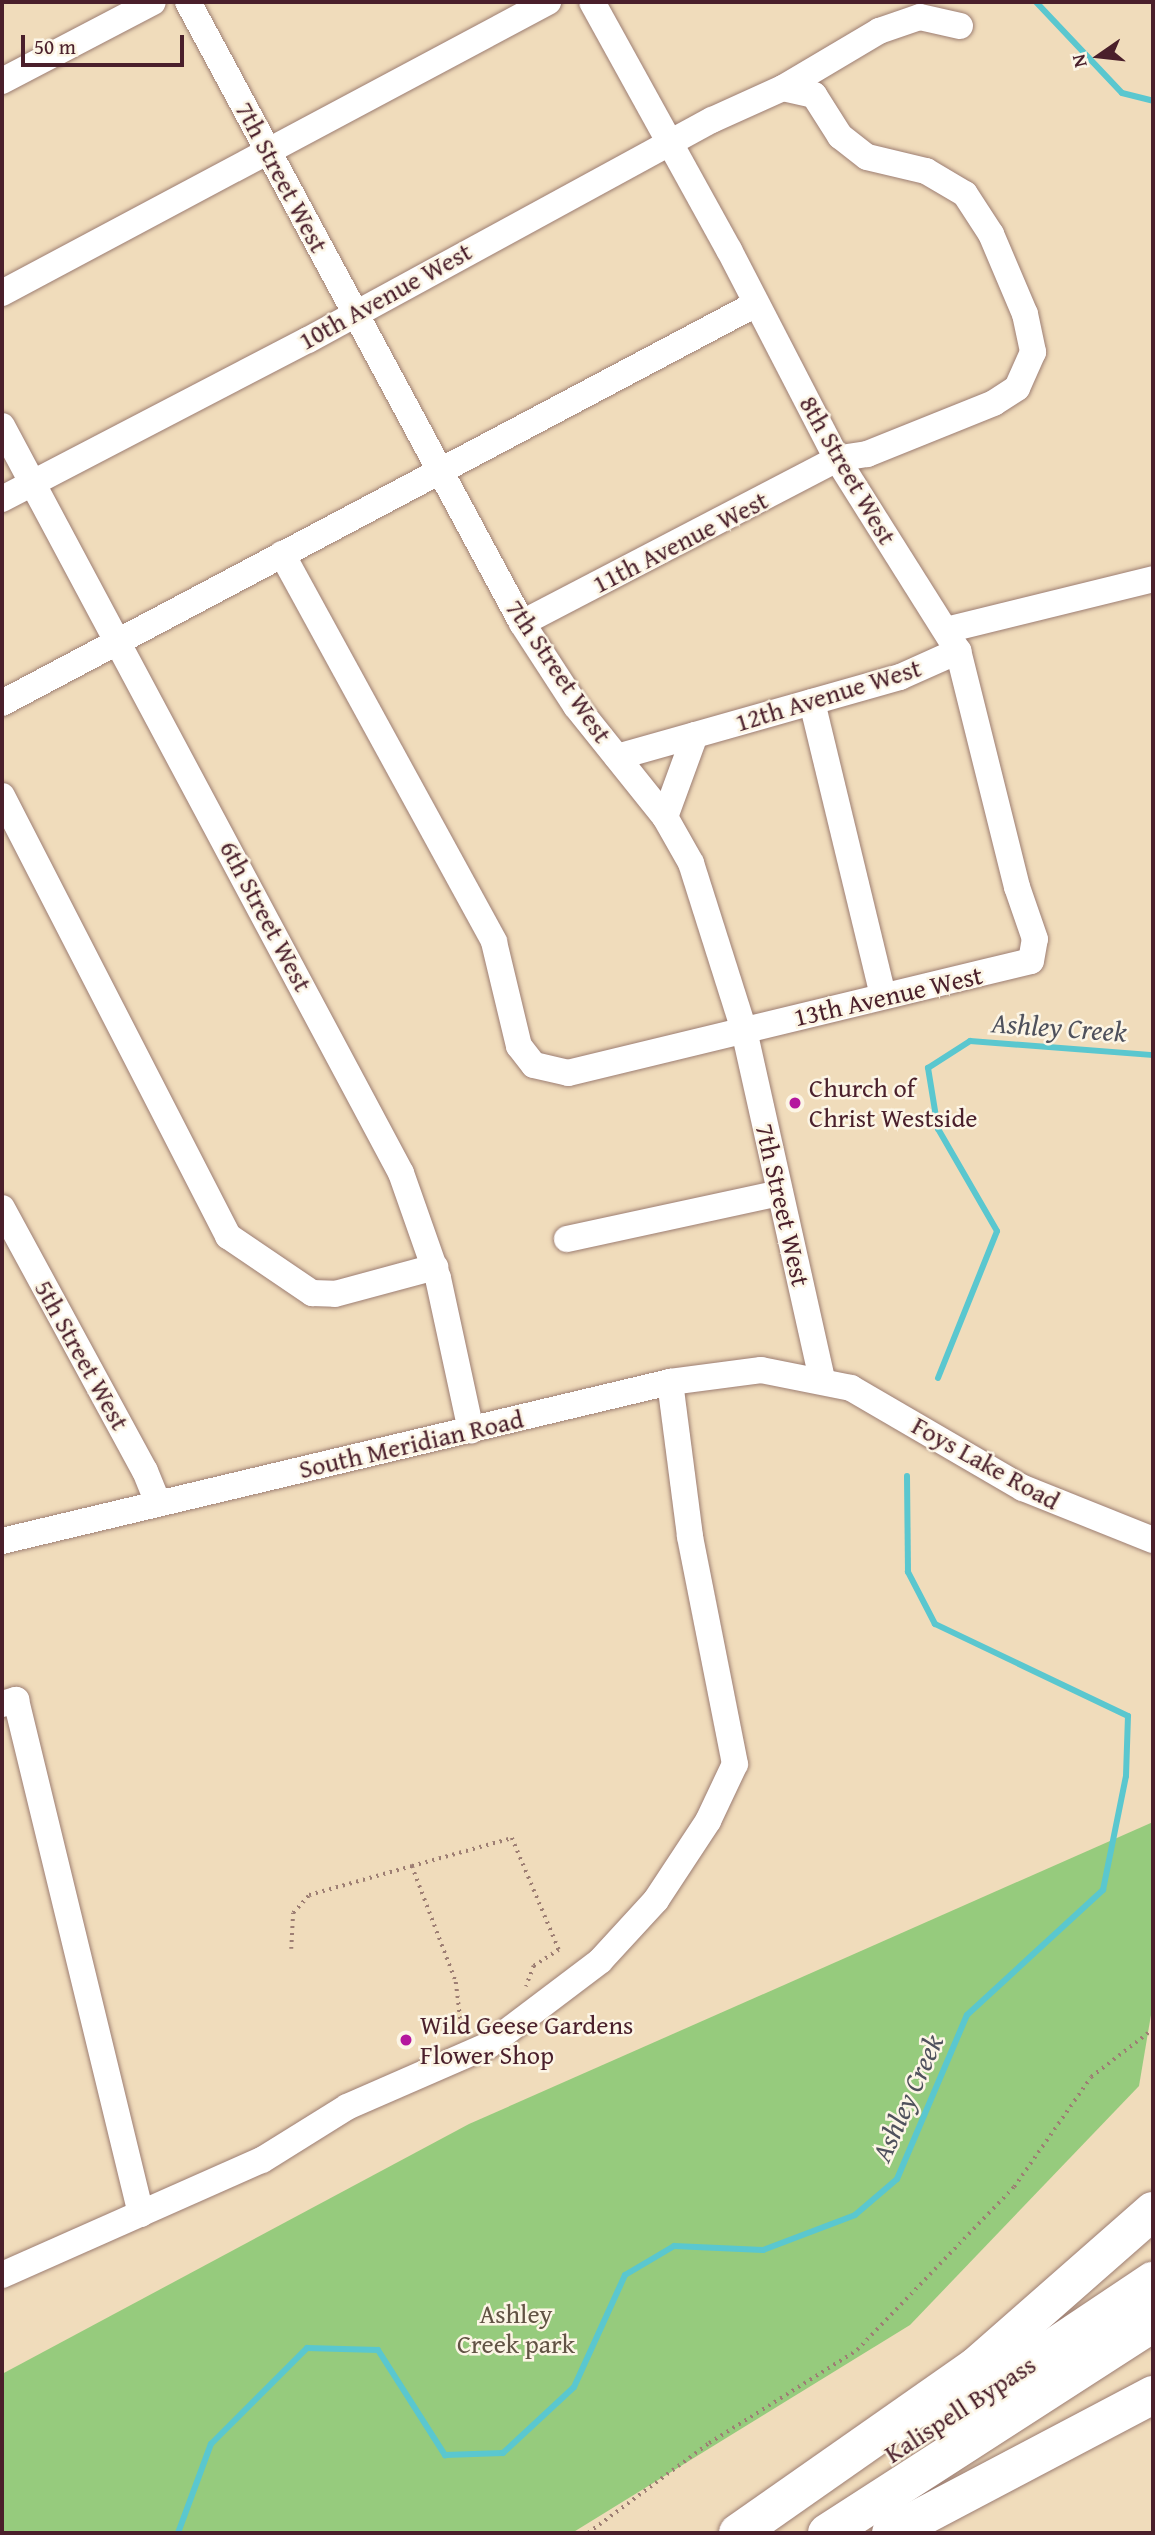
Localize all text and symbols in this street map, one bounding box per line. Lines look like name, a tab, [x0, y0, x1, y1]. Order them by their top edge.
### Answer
scale bar	[24, 21, 187, 65]
north arrow	[1064, 21, 1134, 91]
text: 50 m	[34, 31, 76, 62]
text: N	[1064, 52, 1094, 71]
street label: 7th Street West	[229, 96, 335, 258]
street label: 10th Avenue West	[293, 236, 477, 356]
street label: 8th Street West	[793, 390, 903, 550]
street label: 11th Avenue West	[587, 484, 773, 600]
street label: 7th Street West	[500, 593, 618, 749]
street label: 12th Avenue West	[731, 652, 925, 738]
street label: 6th Street West	[213, 835, 319, 997]
street label: 13th Avenue West	[790, 959, 986, 1033]
water label: Ashley Creek	[990, 1006, 1128, 1048]
place label: Church of Christ Westside	[809, 1072, 977, 1134]
marker: Church of Christ Westside	[787, 1095, 803, 1111]
street label: 7th Street West	[749, 1120, 817, 1290]
street label: 5th Street West	[28, 1275, 136, 1435]
street label: South Meridian Road	[296, 1403, 526, 1485]
street label: Foys Lake Road	[907, 1410, 1065, 1516]
place label: Wild Geese Gardens Flower Shop	[420, 2009, 633, 2070]
water label: Ashley Creek	[864, 2029, 950, 2167]
marker: Wild Geese Gardens Flower Shop	[398, 2032, 414, 2048]
park label: Ashley Creek park	[457, 2298, 575, 2360]
street label: Kalispell Bypass	[879, 2349, 1041, 2469]

